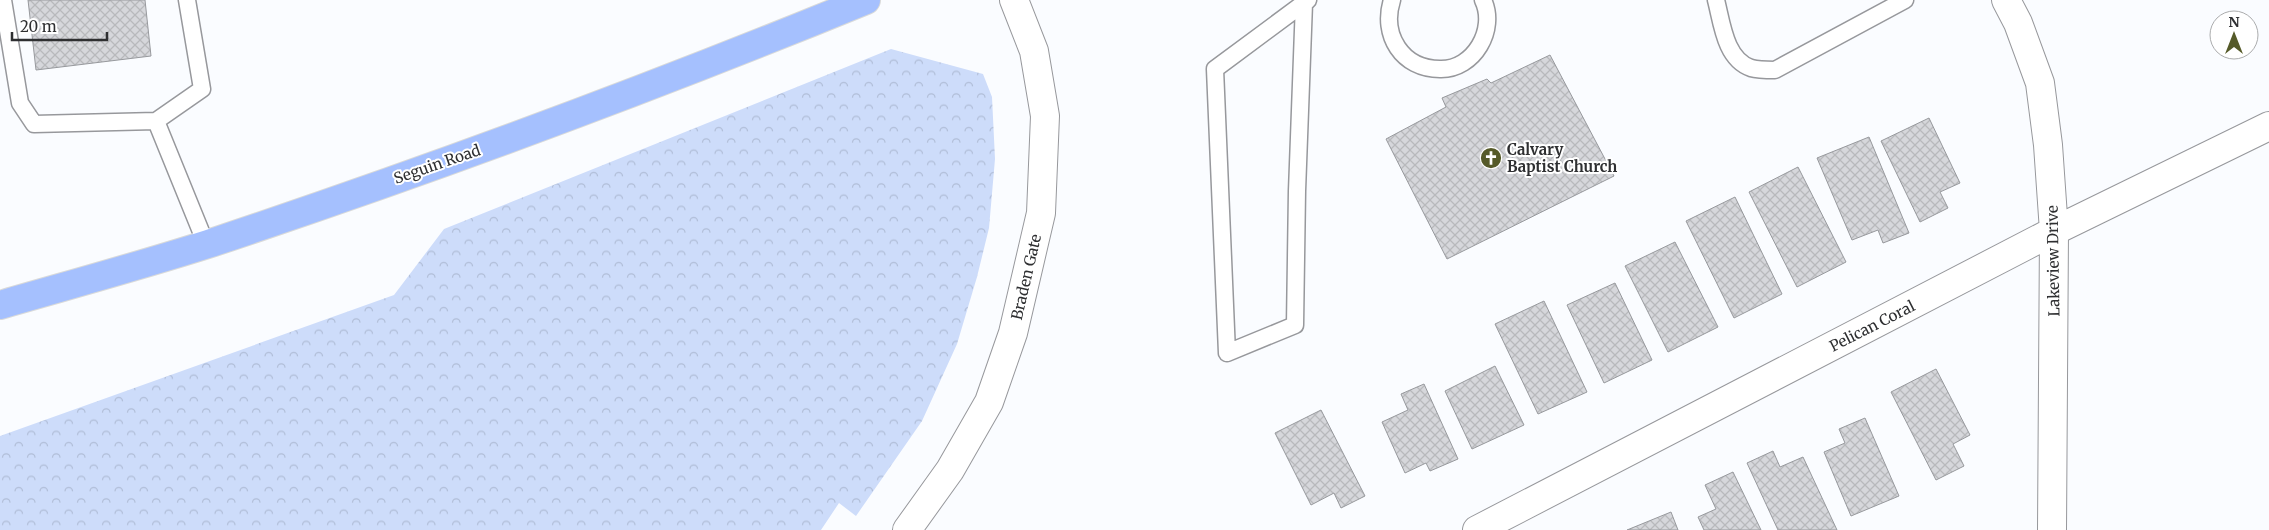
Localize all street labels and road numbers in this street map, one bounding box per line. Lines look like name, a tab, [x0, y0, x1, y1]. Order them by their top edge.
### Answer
street label: Seguin Road	[391, 140, 483, 188]
street label: Lakeview Drive	[2043, 205, 2063, 317]
street label: Braden Gate	[1007, 232, 1045, 322]
street label: Pelican Coral	[1826, 296, 1918, 356]

